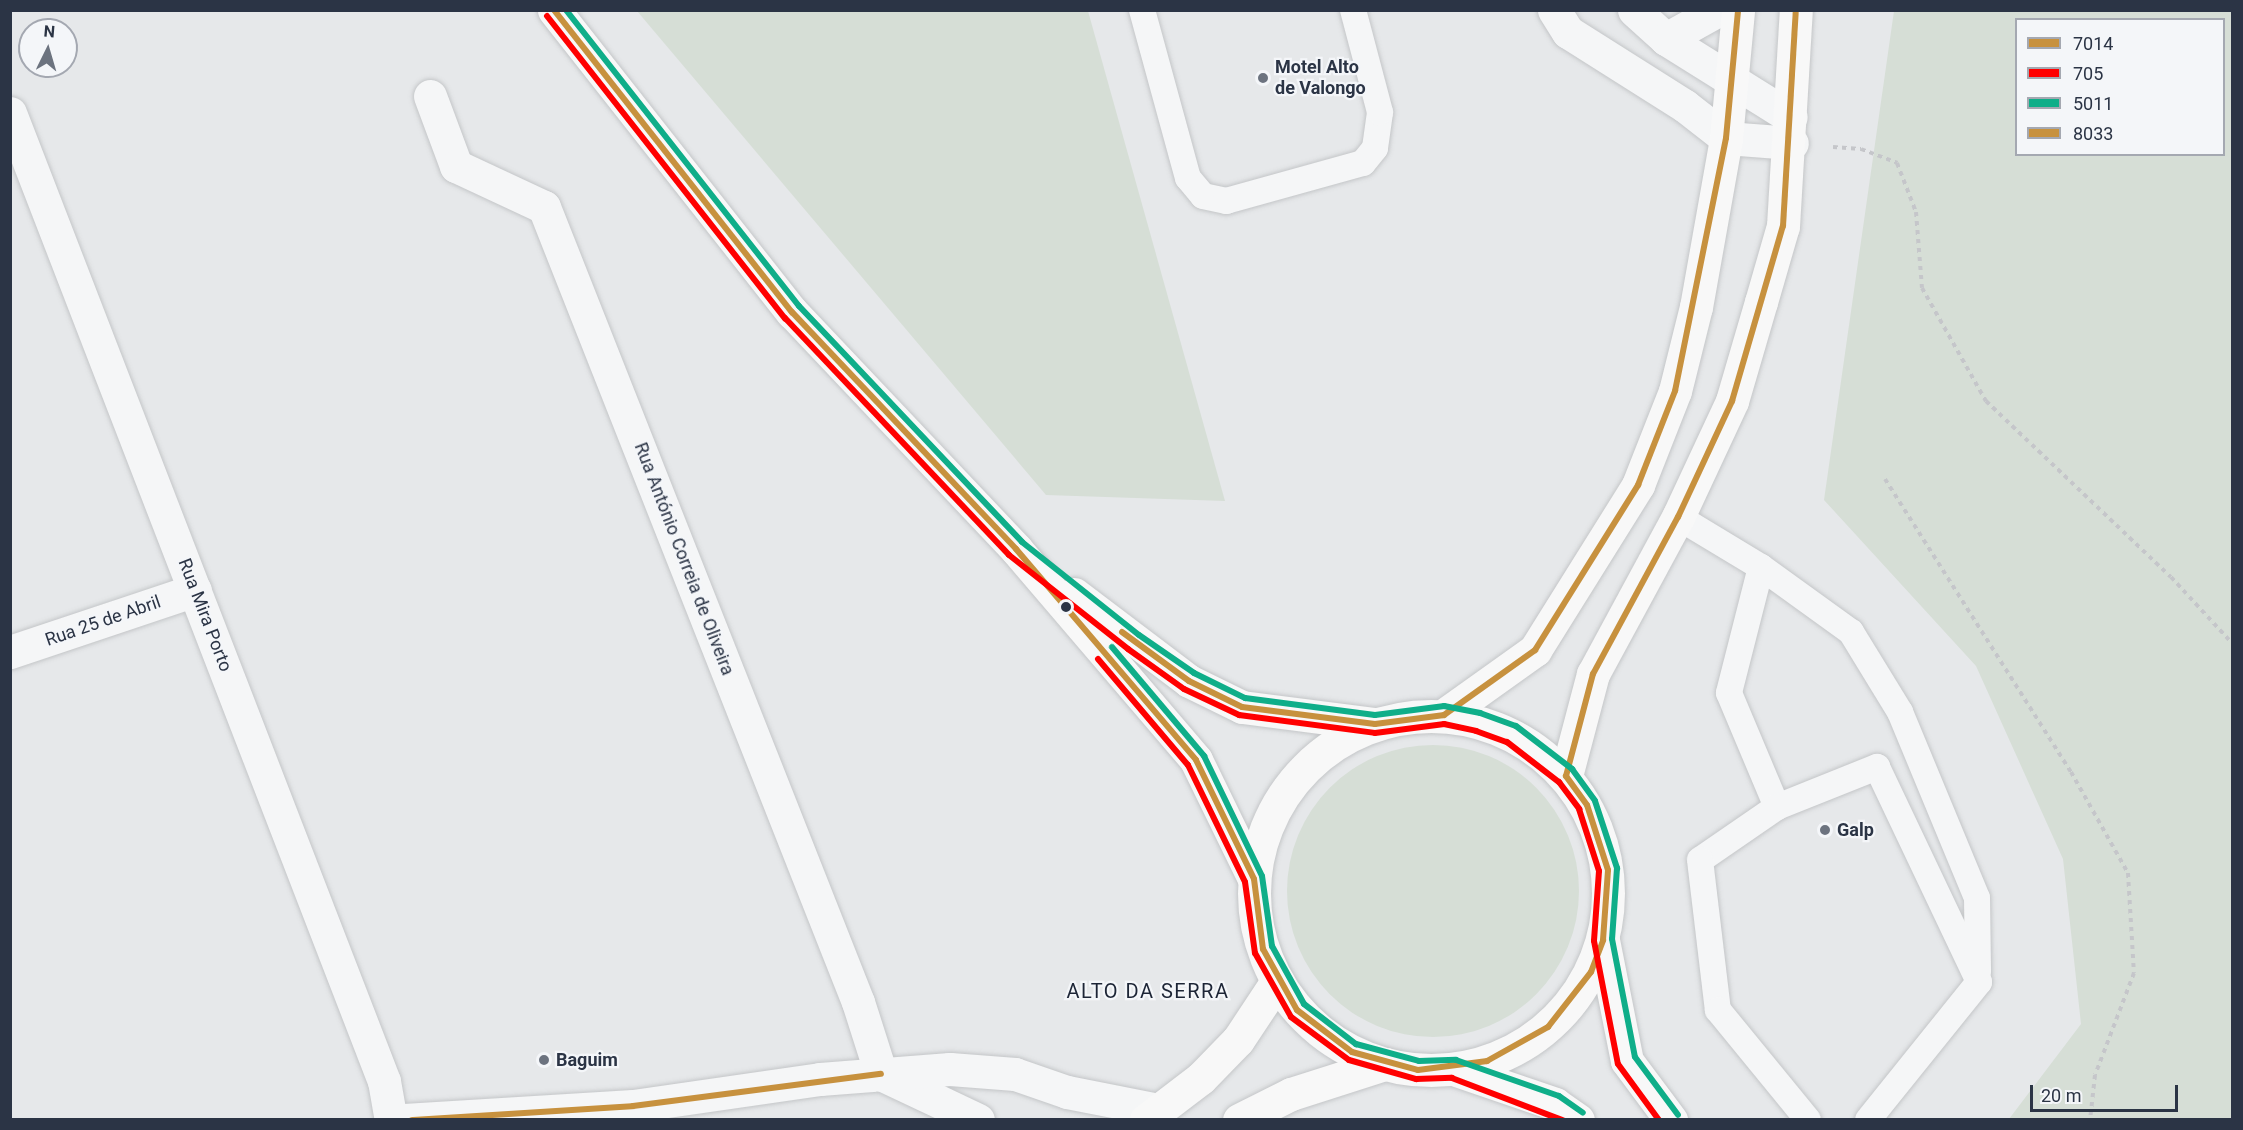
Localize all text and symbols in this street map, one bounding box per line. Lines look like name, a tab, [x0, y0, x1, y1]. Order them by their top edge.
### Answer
north arrow	[18, 18, 78, 78]
legend	[2015, 18, 2225, 156]
text: N	[43, 22, 56, 42]
text: 7014	[2073, 33, 2113, 54]
place label: Motel Alto de Valongo	[1275, 57, 1366, 100]
text: 705	[2073, 63, 2103, 84]
marker: Motel Alto de Valongo	[1256, 71, 1270, 85]
text: 5011	[2073, 93, 2113, 114]
text: 8033	[2073, 123, 2113, 144]
street label: Rua António Correia de Oliveira	[630, 440, 738, 678]
street label: Rua Mira Porto	[174, 555, 236, 675]
street label: Rua 25 de Abril	[42, 591, 164, 651]
unlabelled marker	[1060, 601, 1072, 613]
place label: Galp	[1837, 819, 1874, 841]
marker: Galp	[1818, 823, 1832, 837]
district label: ALTO DA SERRA	[1067, 979, 1229, 1003]
place label: Baguim	[556, 1049, 618, 1071]
marker: Baguim	[537, 1053, 551, 1067]
scale bar	[2033, 1073, 2182, 1111]
text: 20 m	[2041, 1085, 2081, 1106]

